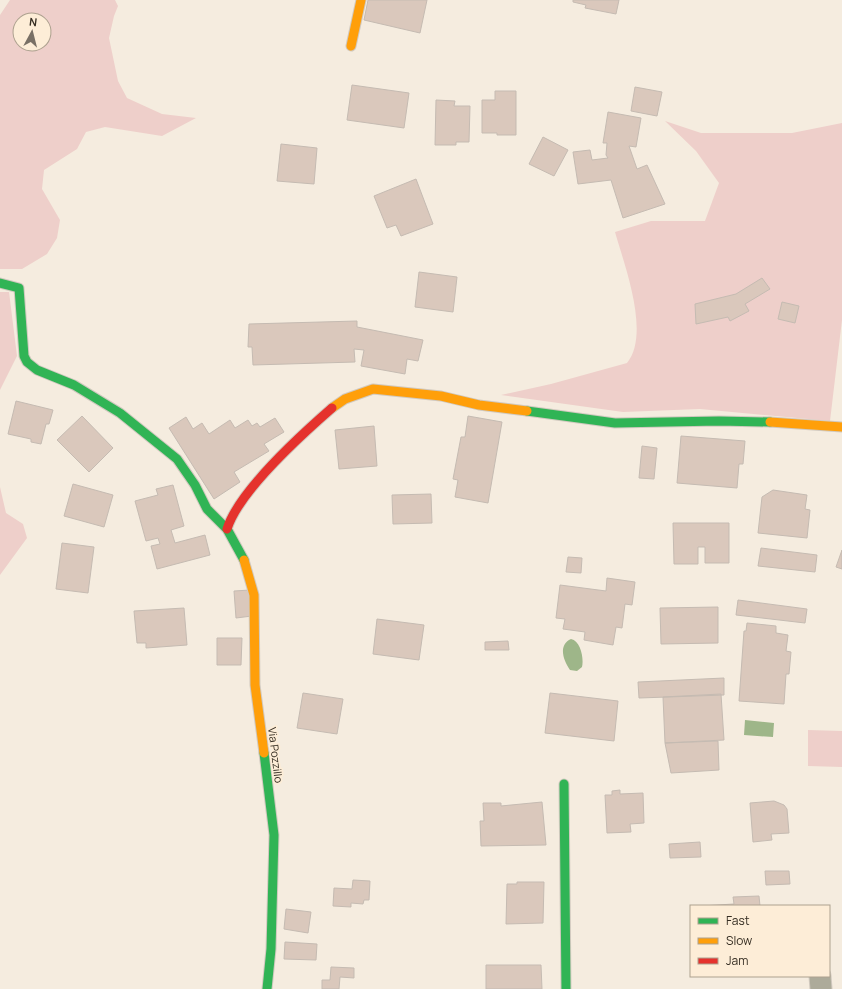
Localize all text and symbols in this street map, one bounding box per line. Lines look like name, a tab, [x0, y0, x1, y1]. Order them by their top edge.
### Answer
north arrow	[12, 12, 52, 52]
text: N	[28, 14, 38, 30]
street label: Via Pozzillo	[265, 726, 287, 784]
legend	[690, 905, 830, 977]
text: Fast	[726, 912, 750, 929]
text: Slow	[726, 932, 752, 949]
text: Jam	[726, 952, 748, 969]

